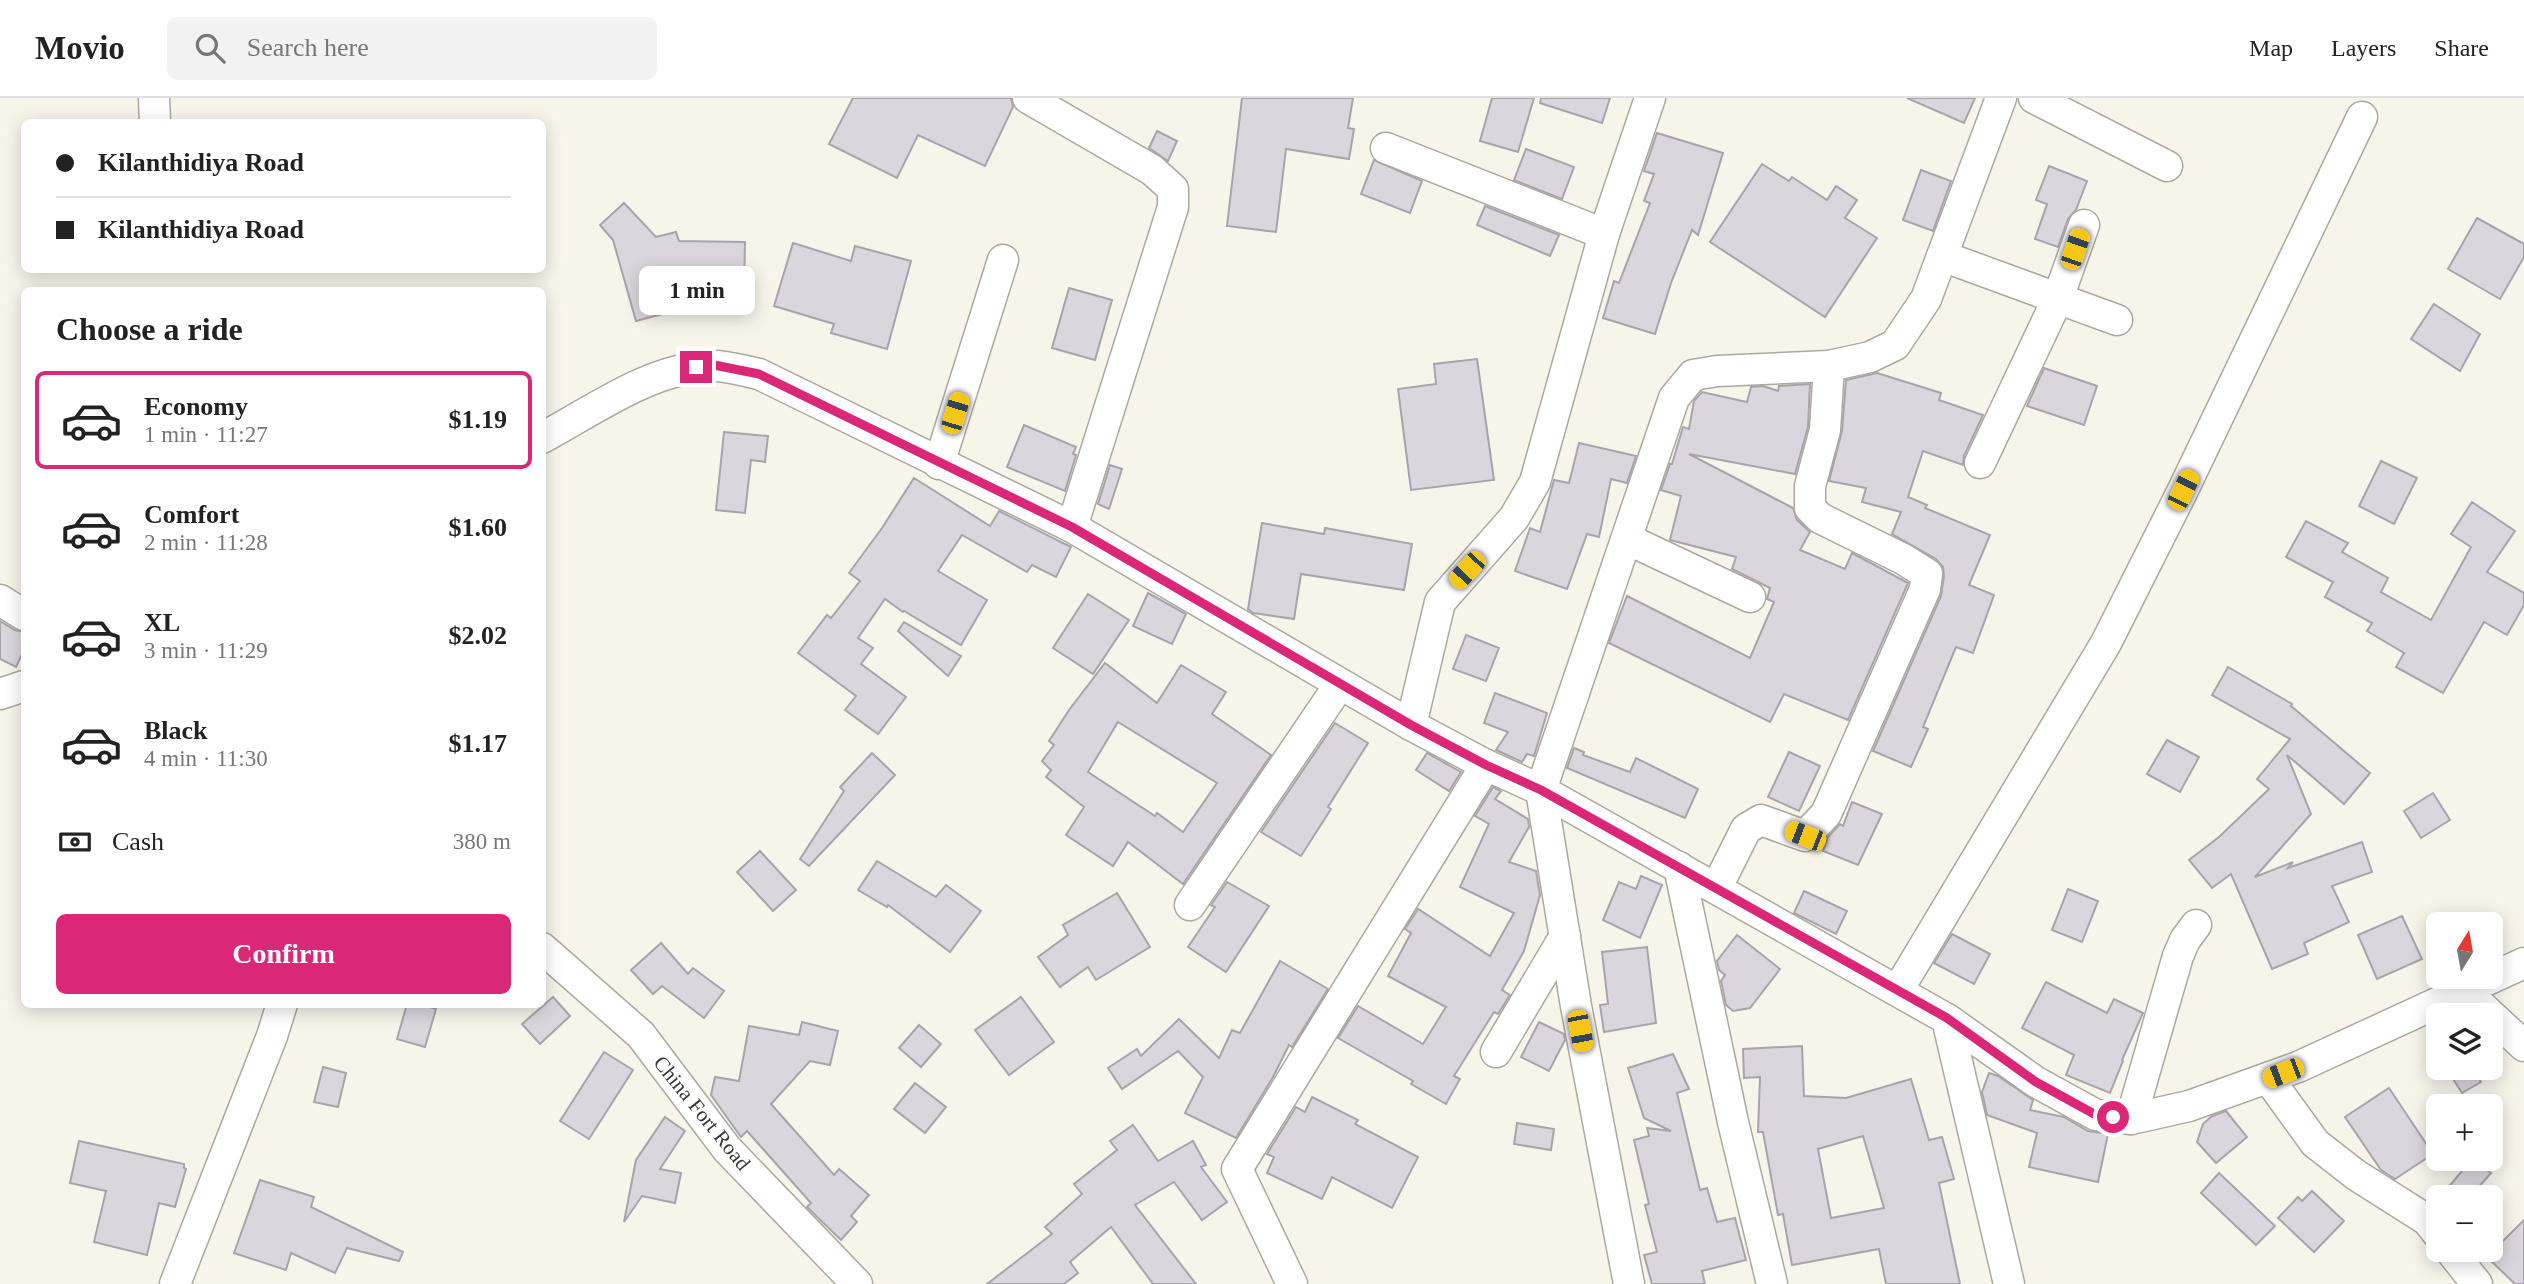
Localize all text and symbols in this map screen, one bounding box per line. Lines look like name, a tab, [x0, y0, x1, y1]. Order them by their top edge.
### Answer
search box	[167, 17, 657, 80]
icon: search	[191, 29, 229, 67]
text: Movio	[35, 30, 125, 66]
text: Search here	[247, 33, 369, 62]
text: Map	[2249, 35, 2293, 61]
text: Layers	[2331, 35, 2396, 61]
text: Share	[2434, 35, 2489, 61]
text: Kilanthidiya Road	[98, 148, 304, 177]
text: Kilanthidiya Road	[98, 215, 304, 244]
car	[2059, 226, 2092, 272]
callout: 1 min	[638, 266, 754, 314]
text: 1 min	[669, 278, 725, 303]
text: Choose a ride	[56, 311, 243, 347]
route end	[680, 351, 712, 383]
icon: car	[60, 389, 123, 452]
car	[939, 390, 972, 436]
text: Economy	[144, 392, 248, 421]
text: $1.19	[449, 405, 507, 434]
text: 1 min · 11:27	[144, 422, 268, 447]
car	[2165, 467, 2202, 513]
icon: car	[60, 497, 123, 560]
text: Comfort	[144, 500, 239, 529]
text: $1.60	[449, 513, 507, 542]
text: 2 min · 11:28	[144, 530, 268, 555]
car	[1445, 547, 1490, 593]
icon: car	[60, 605, 123, 668]
text: XL	[144, 608, 180, 637]
text: $2.02	[449, 621, 507, 650]
text: 3 min · 11:29	[144, 638, 268, 663]
icon: car	[60, 713, 123, 776]
text: Black	[144, 716, 208, 745]
text: $1.17	[449, 729, 507, 758]
text: 4 min · 11:30	[144, 746, 268, 771]
car	[1782, 819, 1829, 853]
icon: cash	[56, 823, 94, 861]
text: Cash	[112, 827, 164, 856]
text: 380 m	[453, 829, 511, 854]
north arrow	[2426, 912, 2502, 989]
map controls	[2426, 912, 2503, 1262]
button: Confirm	[56, 914, 511, 994]
button: layers	[2426, 1003, 2503, 1080]
car	[1566, 1008, 1595, 1054]
street label: China Fort Road	[649, 1051, 756, 1175]
car	[2260, 1056, 2307, 1090]
button: +	[2426, 1094, 2503, 1171]
route start	[2097, 1101, 2129, 1133]
button: −	[2426, 1185, 2503, 1262]

